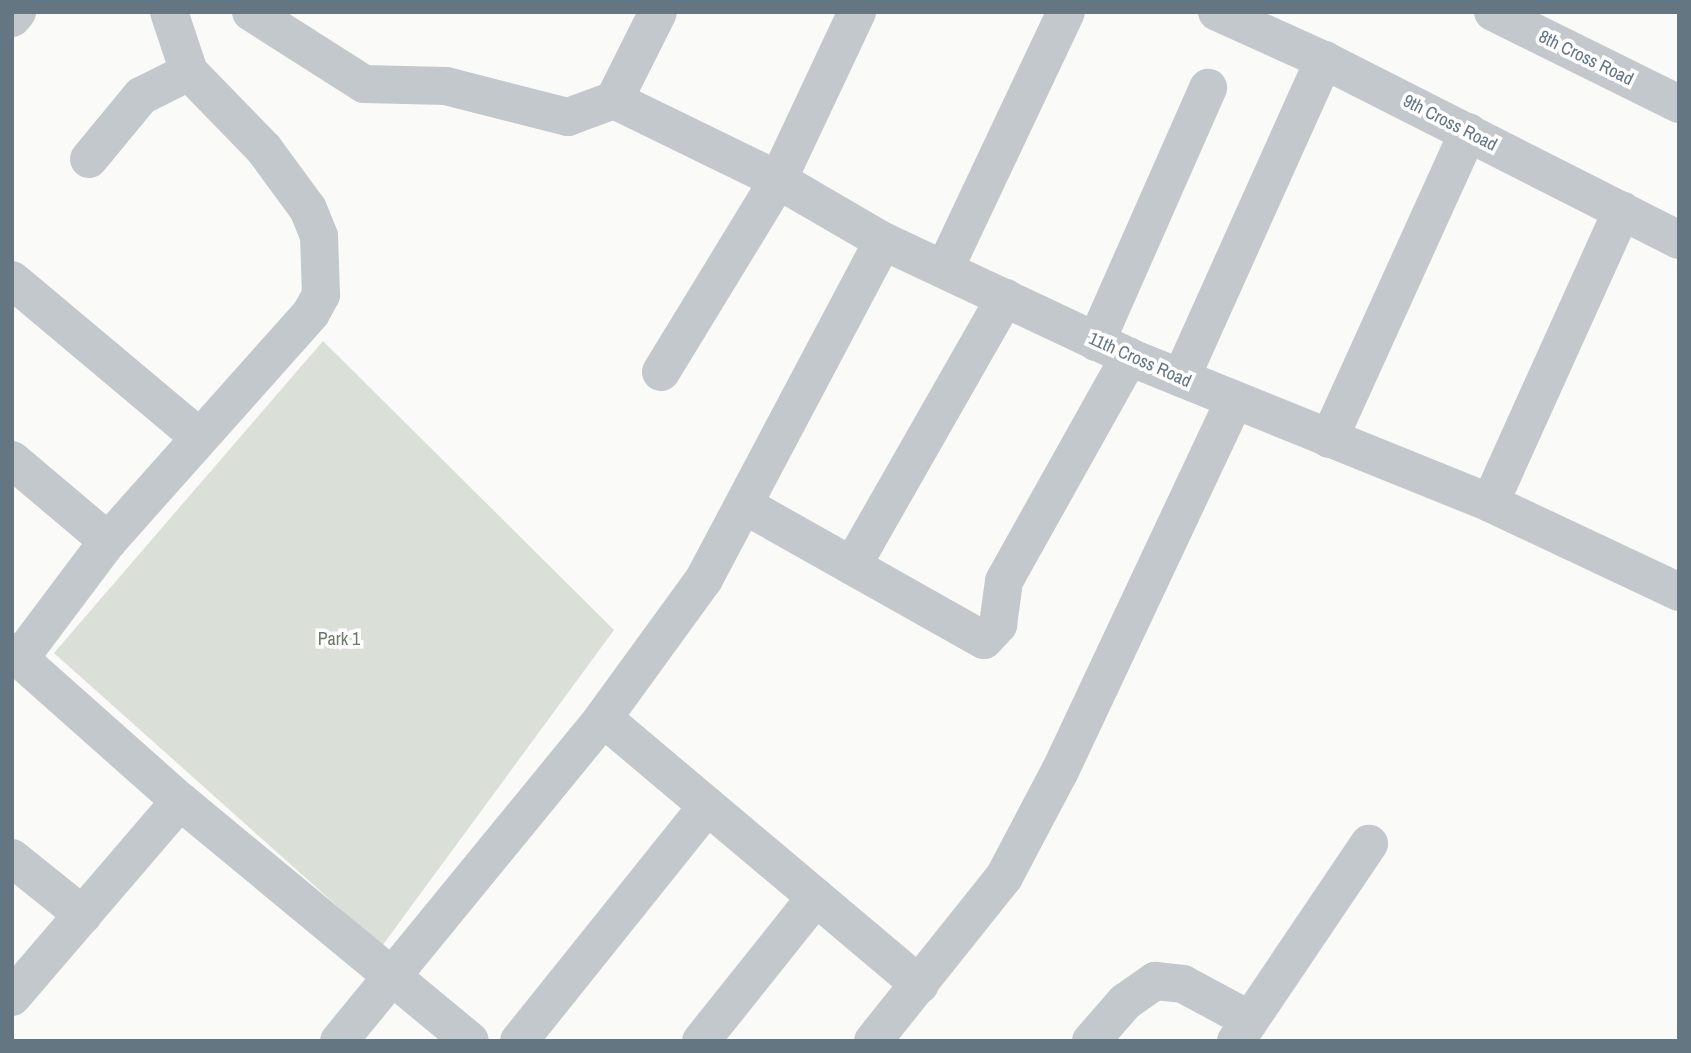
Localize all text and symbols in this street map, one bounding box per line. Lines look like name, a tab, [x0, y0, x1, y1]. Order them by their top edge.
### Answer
street label: 8th Cross Road	[1535, 26, 1637, 90]
street label: 9th Cross Road	[1399, 90, 1501, 156]
street label: 11th Cross Road	[1086, 328, 1194, 392]
park label: Park 1	[318, 628, 360, 650]

